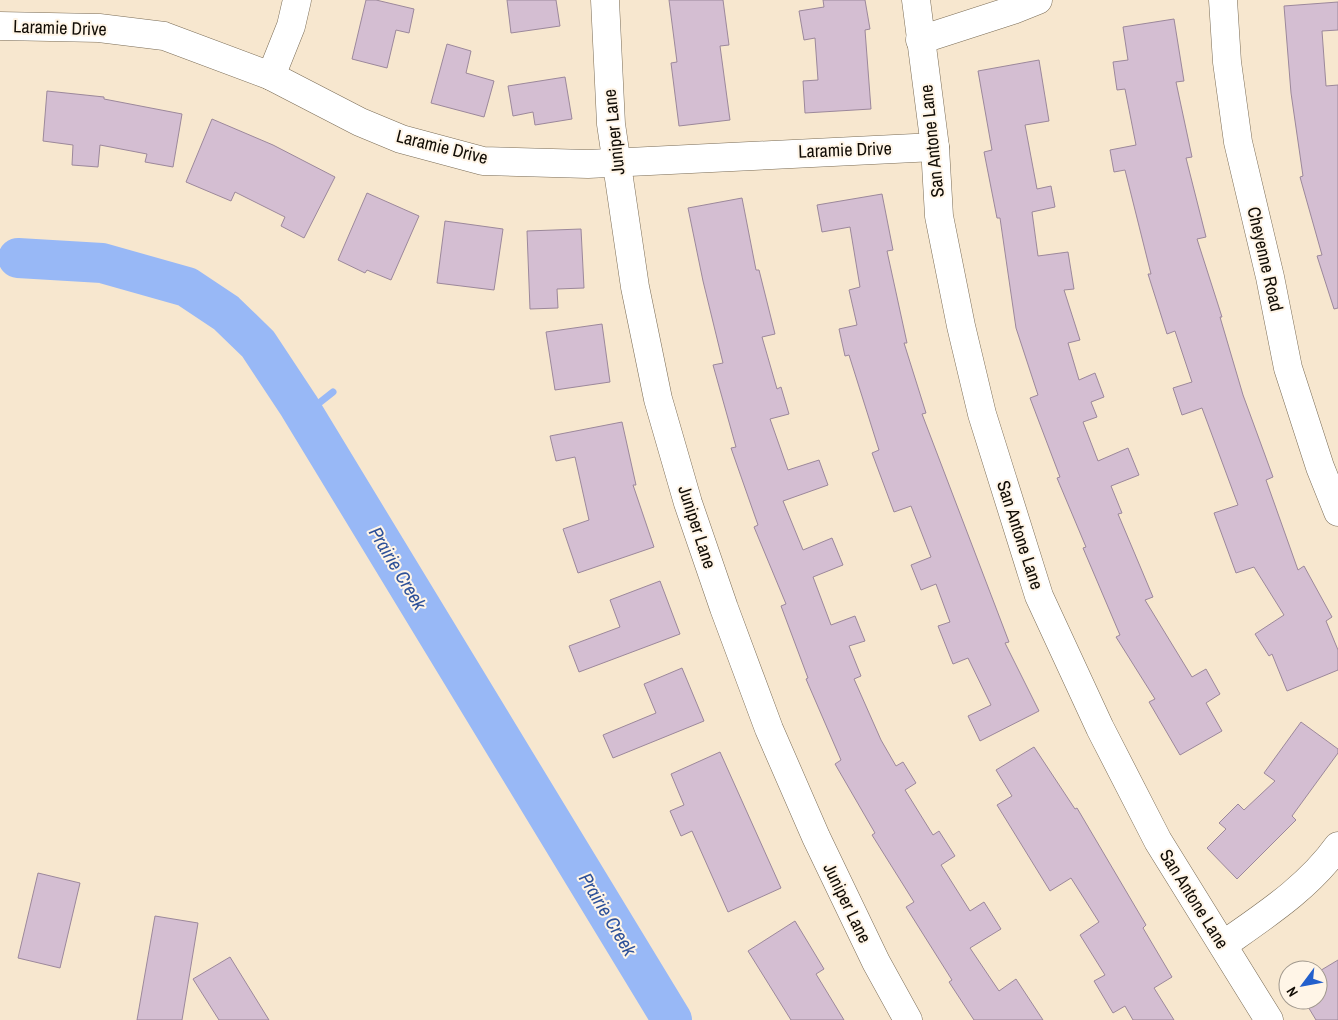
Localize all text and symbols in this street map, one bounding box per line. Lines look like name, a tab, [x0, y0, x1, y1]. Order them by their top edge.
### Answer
street label: Laramie Drive	[13, 13, 107, 42]
street label: San Antone Lane	[913, 83, 950, 199]
street label: Juniper Lane	[597, 88, 630, 176]
street label: Laramie Drive	[394, 123, 491, 170]
street label: Laramie Drive	[798, 135, 892, 164]
street label: Cheyenne Road	[1241, 204, 1290, 314]
street label: San Antone Lane	[991, 477, 1050, 593]
street label: Juniper Lane	[672, 482, 723, 572]
water label: Prairie Creek	[363, 522, 434, 615]
street label: San Antone Lane	[1154, 844, 1235, 953]
street label: Juniper Lane	[817, 859, 878, 947]
water label: Prairie Creek	[573, 868, 644, 961]
north arrow	[1278, 960, 1328, 1010]
text: N	[1282, 984, 1302, 1000]

